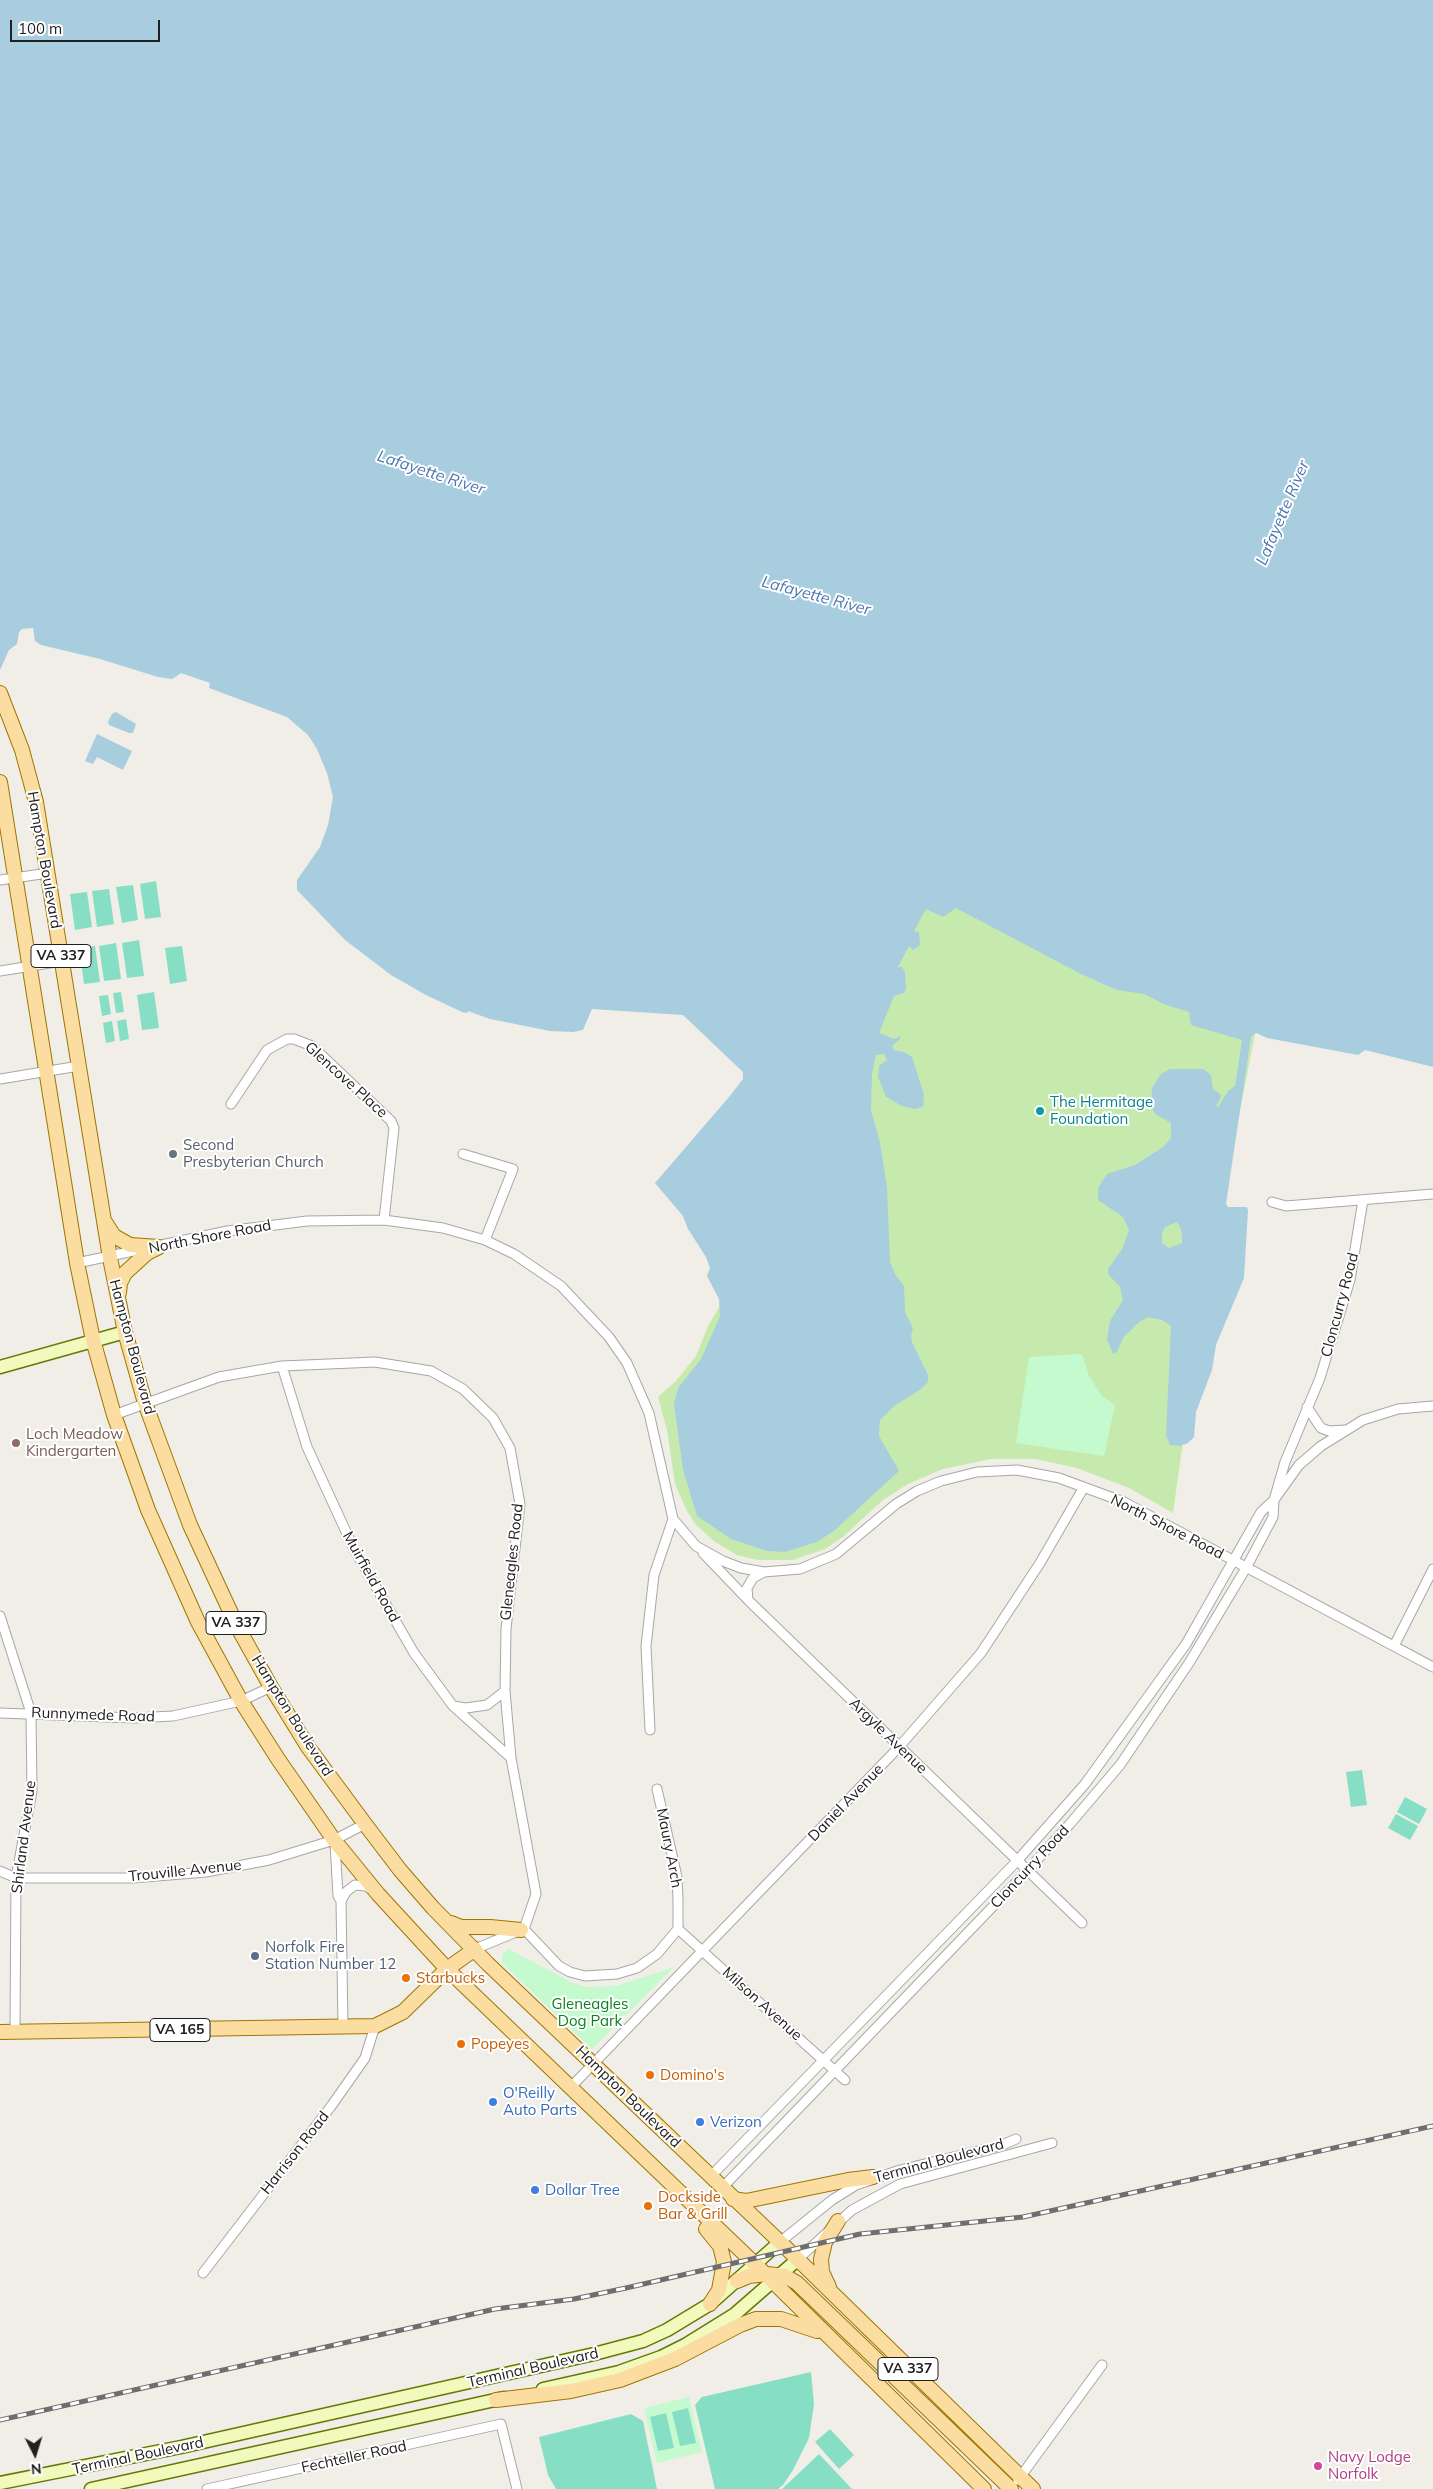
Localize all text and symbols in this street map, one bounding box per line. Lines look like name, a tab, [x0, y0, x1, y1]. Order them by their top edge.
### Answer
scale bar	[12, 10, 162, 42]
text: 100 m	[18, 19, 62, 38]
water label: Lafayette River	[375, 447, 487, 499]
water label: Lafayette River	[1252, 458, 1314, 568]
water label: Lafayette River	[760, 572, 872, 620]
street label: Hampton Boulevard	[23, 790, 65, 930]
road number: VA 337	[31, 944, 91, 968]
street label: Glencove Place	[301, 1038, 391, 1122]
place label: The Hermitage Foundation	[1050, 1093, 1153, 1128]
marker: The Hermitage Foundation	[1034, 1105, 1046, 1117]
place label: Second Presbyterian Church	[183, 1136, 324, 1171]
marker: Second Presbyterian Church	[167, 1148, 179, 1160]
street label: North Shore Road	[147, 1216, 273, 1258]
street label: Cloncurry Road	[1317, 1251, 1363, 1359]
street label: Hampton Boulevard	[105, 1277, 159, 1417]
place label: Loch Meadow Kindergarten	[26, 1425, 123, 1460]
marker: Loch Meadow Kindergarten	[10, 1437, 22, 1449]
street label: North Shore Road	[1107, 1491, 1227, 1563]
street label: Gleneagles Road	[497, 1503, 527, 1621]
street label: Muirfield Road	[339, 1528, 403, 1626]
road number: VA 337	[206, 1612, 266, 1635]
street label: Hampton Boulevard	[247, 1652, 337, 1780]
street label: Argyle Avenue	[845, 1694, 931, 1778]
street label: Runnymede Road	[31, 1704, 155, 1726]
street label: Daniel Avenue	[805, 1761, 887, 1845]
street label: Shirland Avenue	[8, 1779, 40, 1895]
street label: Maury Arch	[652, 1807, 686, 1889]
street label: Cloncurry Road	[987, 1822, 1073, 1912]
street label: Trouville Avenue	[128, 1856, 242, 1886]
place label: Norfolk Fire Station Number 12	[265, 1938, 396, 1973]
marker: Norfolk Fire Station Number 12	[249, 1950, 261, 1962]
street label: Milson Avenue	[718, 1964, 806, 2044]
place label: Starbucks	[416, 1969, 485, 1987]
marker: Starbucks	[400, 1972, 412, 1984]
park label: Gleneagles Dog Park	[552, 1995, 628, 2030]
road number: VA 165	[150, 2018, 210, 2042]
place label: Popeyes	[471, 2035, 530, 2053]
marker: Popeyes	[455, 2038, 467, 2050]
street label: Hampton Boulevard	[572, 2042, 684, 2152]
place label: Domino's	[660, 2066, 725, 2084]
marker: Domino's	[644, 2069, 656, 2081]
place label: O'Reilly Auto Parts	[503, 2084, 577, 2119]
marker: O'Reilly Auto Parts	[487, 2096, 499, 2108]
street label: Harrison Road	[257, 2108, 333, 2198]
place label: Verizon	[710, 2113, 762, 2131]
marker: Verizon	[694, 2116, 706, 2128]
street label: Terminal Boulevard	[872, 2135, 1006, 2187]
place label: Dollar Tree	[545, 2181, 620, 2199]
marker: Dollar Tree	[529, 2184, 541, 2196]
place label: Dockside Bar & Grill	[658, 2188, 728, 2223]
marker: Dockside Bar & Grill	[642, 2200, 654, 2212]
street label: Terminal Boulevard	[466, 2344, 600, 2392]
road number: VA 337	[878, 2358, 938, 2380]
north arrow	[10, 2429, 60, 2479]
street label: Terminal Boulevard	[71, 2433, 205, 2479]
street label: Fechteller Road	[300, 2437, 408, 2477]
place label: Navy Lodge Norfolk	[1328, 2448, 1411, 2483]
text: N	[30, 2460, 42, 2478]
marker: Navy Lodge Norfolk	[1312, 2460, 1324, 2472]

